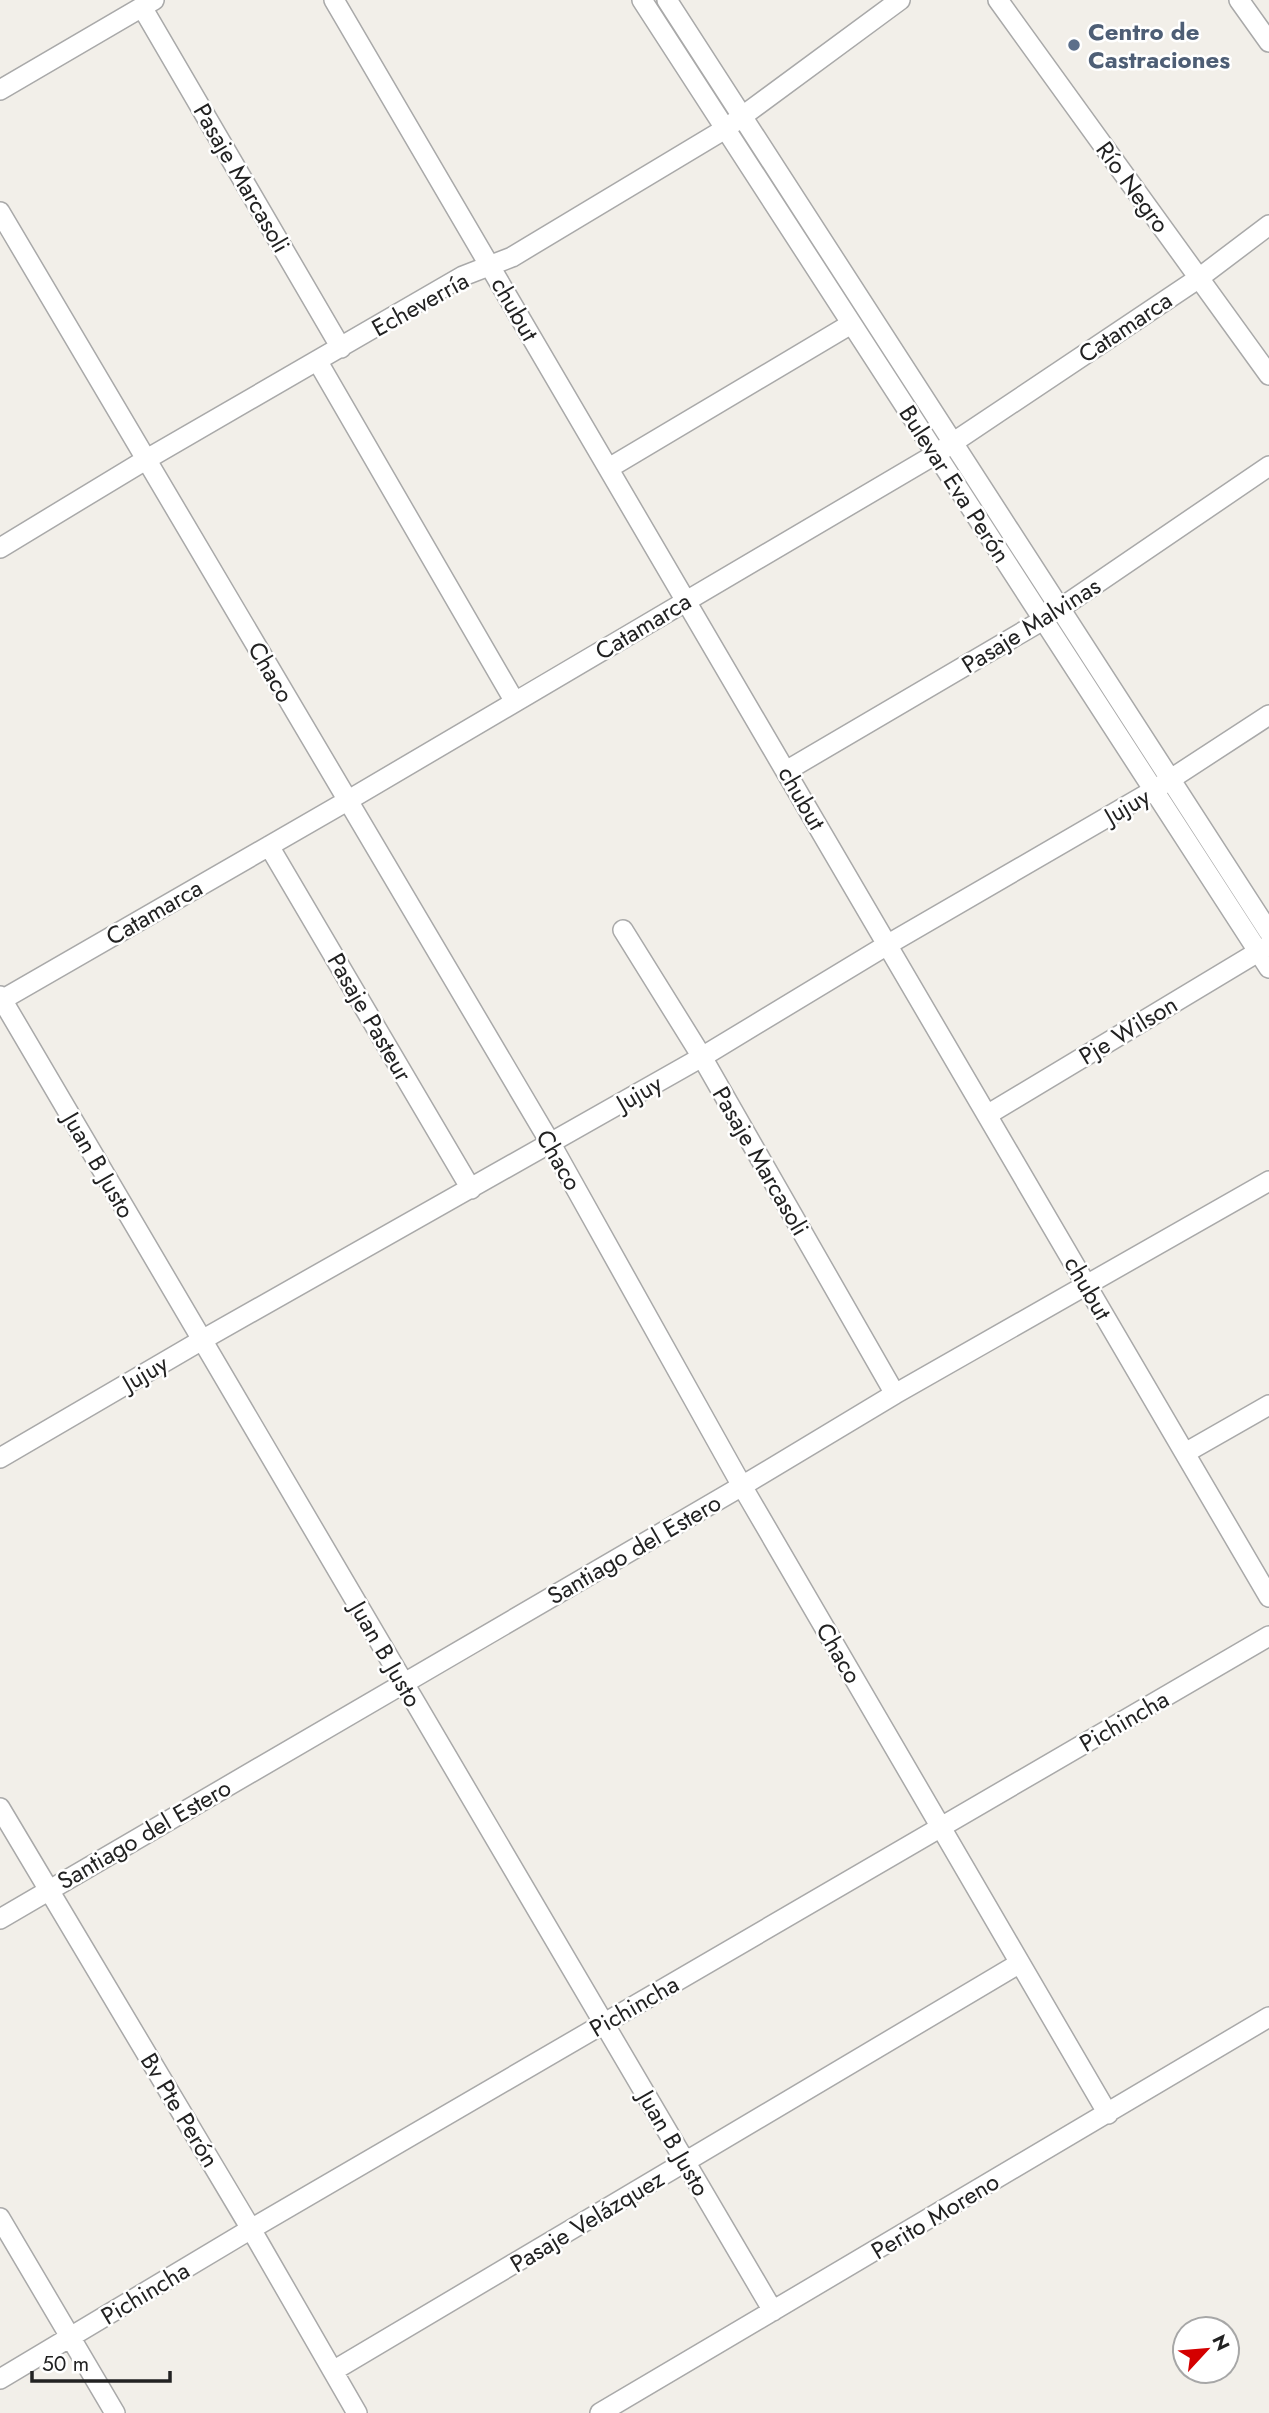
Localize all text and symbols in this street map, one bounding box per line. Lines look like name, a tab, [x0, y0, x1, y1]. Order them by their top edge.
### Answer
place label: Centro de Castraciones	[1088, 14, 1230, 77]
marker: Centro de Castraciones	[1066, 37, 1082, 53]
street label: Pasaje Marcasoli	[185, 97, 299, 259]
street label: Río Negro	[1088, 134, 1178, 240]
street label: Echeverría	[365, 263, 475, 345]
street label: chubut	[483, 270, 547, 348]
street label: Catamarca	[1071, 283, 1179, 371]
street label: Bulevar Eva Perón	[891, 398, 1019, 570]
street label: Pasaje Malvinas	[955, 568, 1107, 682]
street label: Catamarca	[588, 584, 698, 668]
street label: Chaco	[240, 635, 302, 709]
street label: chubut	[770, 759, 834, 837]
street label: Jujuy	[1095, 779, 1157, 835]
street label: Catamarca	[99, 870, 209, 954]
street label: Pasaje Pasteur	[319, 946, 421, 1088]
street label: Pje Wilson	[1072, 987, 1184, 1073]
street label: Jujuy	[607, 1066, 669, 1122]
street label: Pasaje Marcasoli	[704, 1080, 818, 1242]
street label: Juan B Justo	[53, 1103, 143, 1225]
street label: Chaco	[528, 1123, 590, 1197]
street label: chubut	[1056, 1249, 1120, 1327]
street label: Jujuy	[113, 1346, 175, 1402]
street label: Santiago del Estero	[541, 1485, 727, 1613]
street label: Juan B Justo	[340, 1592, 430, 1714]
street label: Chaco	[808, 1616, 870, 1690]
street label: Pichincha	[1073, 1681, 1175, 1761]
street label: Santiago del Estero	[51, 1770, 237, 1898]
street label: Pichincha	[583, 1966, 685, 2046]
street label: Bv Pte Perón	[132, 2046, 228, 2174]
street label: Juan B Justo	[628, 2081, 718, 2203]
street label: Pasaje Velázquez	[503, 2161, 671, 2281]
street label: Perito Moreno	[864, 2164, 1006, 2268]
street label: Pichincha	[94, 2253, 196, 2333]
north arrow	[1171, 2315, 1241, 2385]
text: N	[1205, 2330, 1236, 2355]
scale bar	[32, 2340, 170, 2384]
text: 50 m	[42, 2349, 89, 2379]

